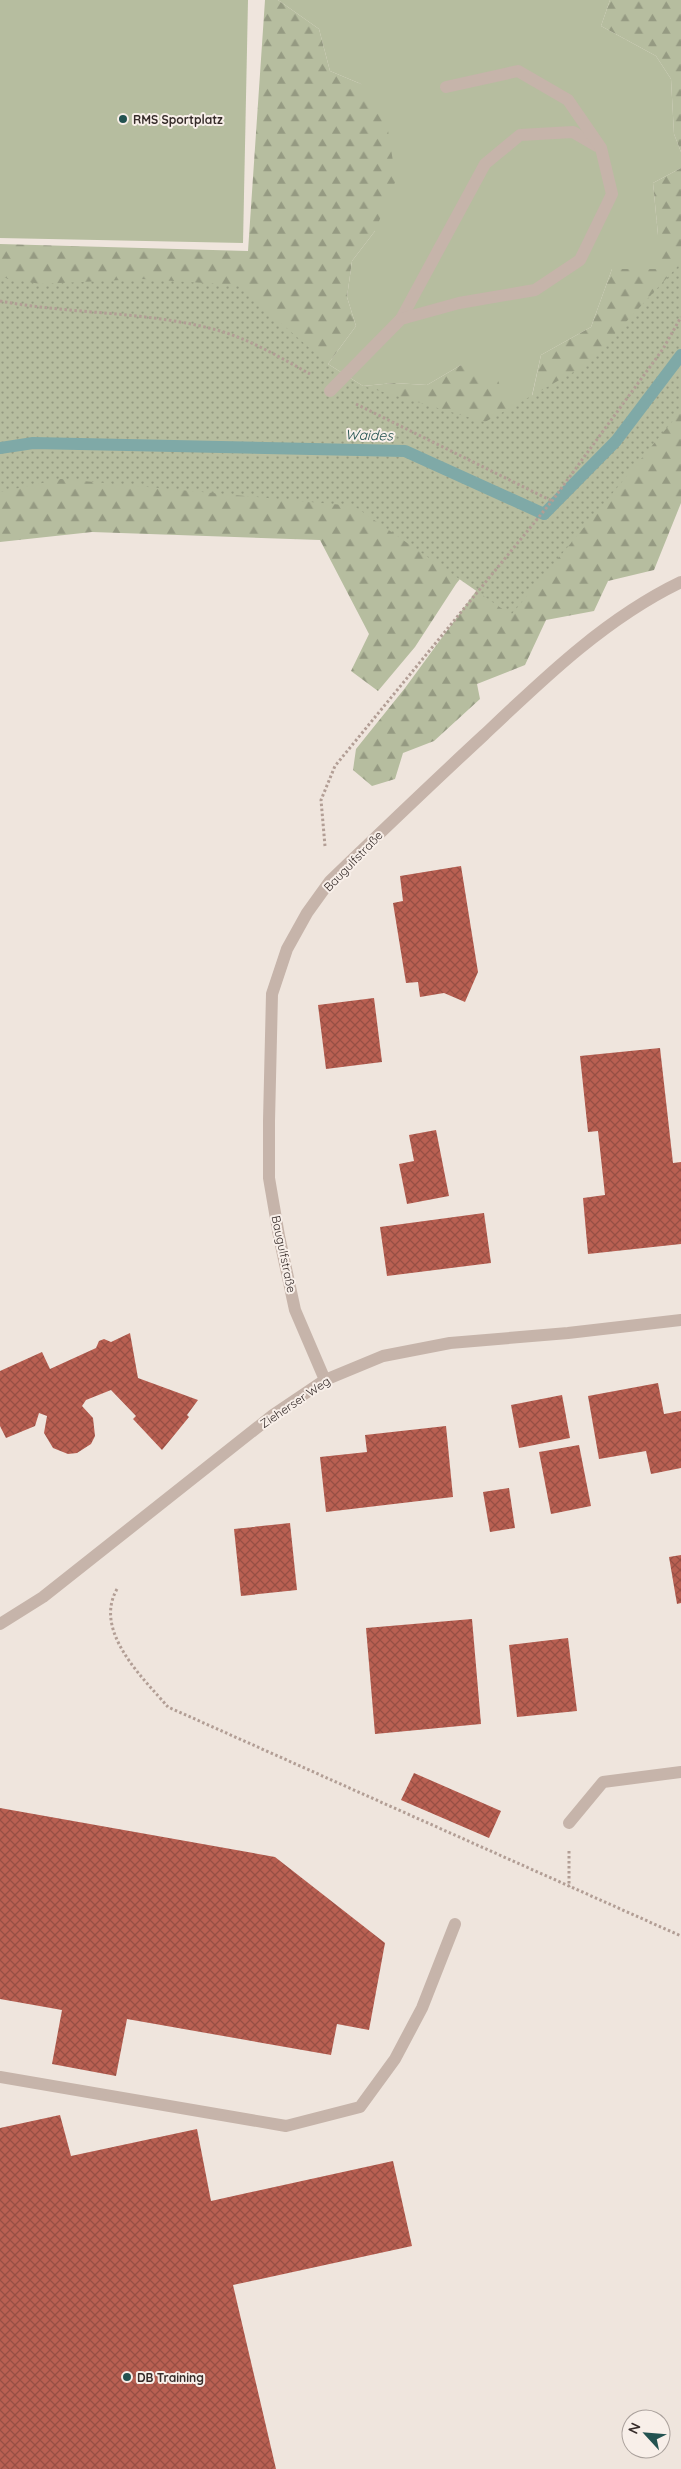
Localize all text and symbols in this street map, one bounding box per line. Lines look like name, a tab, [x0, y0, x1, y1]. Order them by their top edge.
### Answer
place label: RMS Sportplatz	[133, 112, 223, 127]
marker: RMS Sportplatz	[117, 113, 129, 125]
water label: Waides	[345, 426, 395, 444]
street label: Baugulfstraße	[320, 827, 386, 894]
street label: Baugulfstraße	[269, 1214, 300, 1294]
street label: Zieherser Weg	[257, 1373, 333, 1431]
place label: DB Training	[137, 2370, 204, 2385]
marker: DB Training	[121, 2371, 133, 2383]
north arrow	[621, 2409, 671, 2459]
text: N	[624, 2420, 645, 2437]

